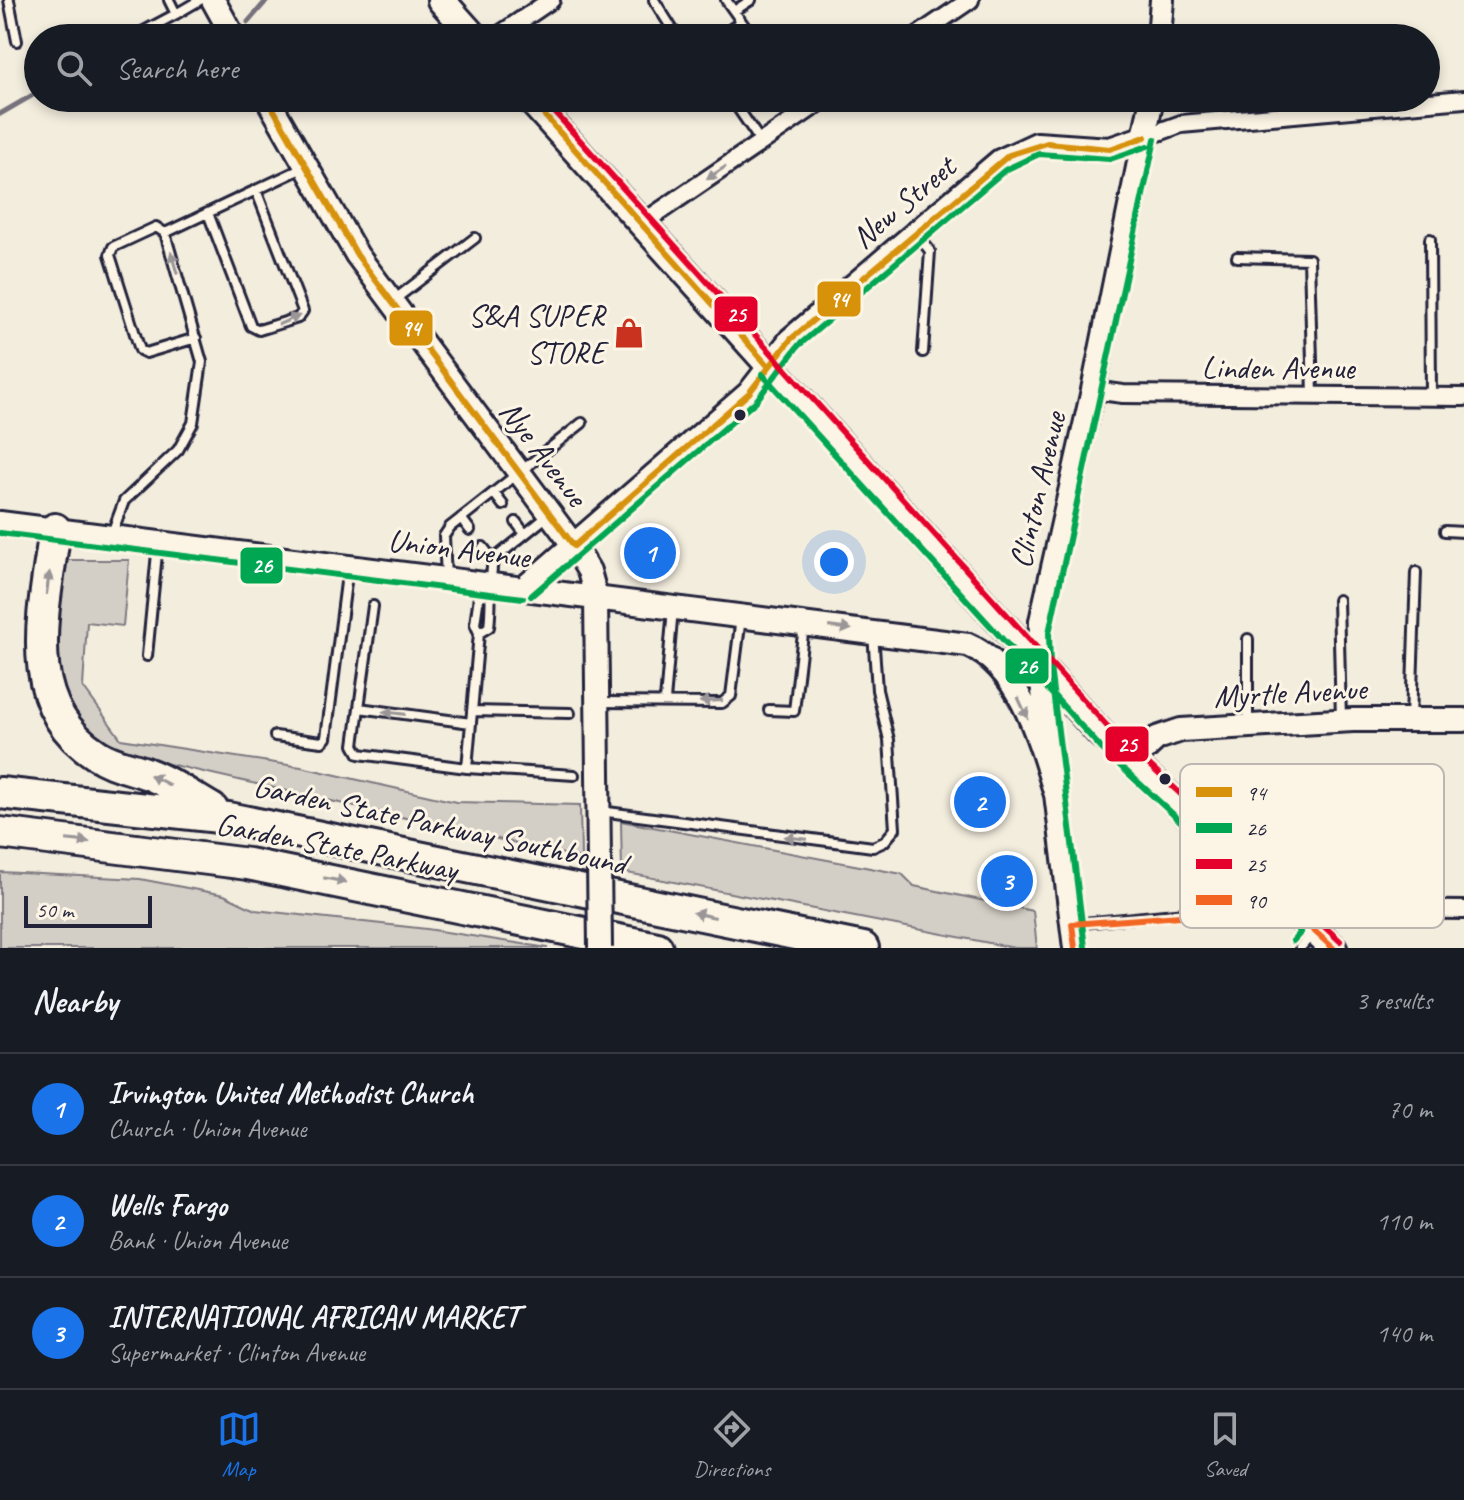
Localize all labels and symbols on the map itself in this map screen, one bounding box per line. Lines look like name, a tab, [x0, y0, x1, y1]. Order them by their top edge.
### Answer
street label: New Street	[843, 145, 966, 258]
one-way arrow	[705, 165, 726, 180]
one-way arrow	[167, 251, 180, 275]
line badge: 94	[816, 280, 862, 318]
text: 94	[829, 286, 852, 314]
place label: S&A SUPER STORE	[468, 295, 609, 373]
line badge: 25	[713, 295, 759, 333]
text: 25	[726, 301, 748, 329]
line badge: 94	[388, 309, 434, 347]
one-way arrow	[277, 313, 300, 326]
text: 94	[401, 315, 424, 343]
shop icon: S&A SUPER STORE	[612, 316, 646, 350]
street label: Linden Avenue	[1202, 347, 1357, 388]
street label: Nye Avenue	[490, 392, 598, 517]
street label: Clinton Avenue	[1000, 406, 1076, 572]
unlabelled marker	[732, 407, 748, 423]
street label: Union Avenue	[386, 519, 535, 578]
pin: 1	[624, 523, 676, 583]
your location	[814, 542, 854, 582]
line badge: 26	[239, 546, 284, 585]
text: 26	[252, 552, 274, 580]
one-way arrow	[42, 570, 55, 595]
one-way arrow	[828, 622, 853, 635]
line badge: 26	[1004, 647, 1050, 685]
text: 26	[1017, 653, 1039, 681]
street label: Myrtle Avenue	[1213, 668, 1370, 717]
one-way arrow	[698, 695, 723, 708]
one-way arrow	[1016, 696, 1029, 720]
one-way arrow	[381, 706, 406, 719]
line badge: 25	[1104, 725, 1150, 763]
text: 25	[1117, 731, 1139, 759]
legend	[1180, 764, 1444, 928]
street label: Garden State Parkway Southbound	[249, 766, 631, 882]
unlabelled marker	[1157, 771, 1173, 787]
pin: 2	[954, 772, 1006, 832]
one-way arrow	[148, 773, 171, 787]
text: 94	[1246, 779, 1268, 807]
street label: Garden State Parkway	[212, 804, 462, 888]
text: 26	[1246, 815, 1267, 843]
one-way arrow	[783, 831, 808, 844]
one-way arrow	[66, 835, 91, 848]
pin: 3	[981, 851, 1033, 911]
text: 25	[1246, 851, 1267, 879]
one-way arrow	[322, 874, 347, 887]
text: 90	[1246, 887, 1268, 915]
scale bar	[24, 892, 152, 928]
one-way arrow	[691, 908, 716, 921]

